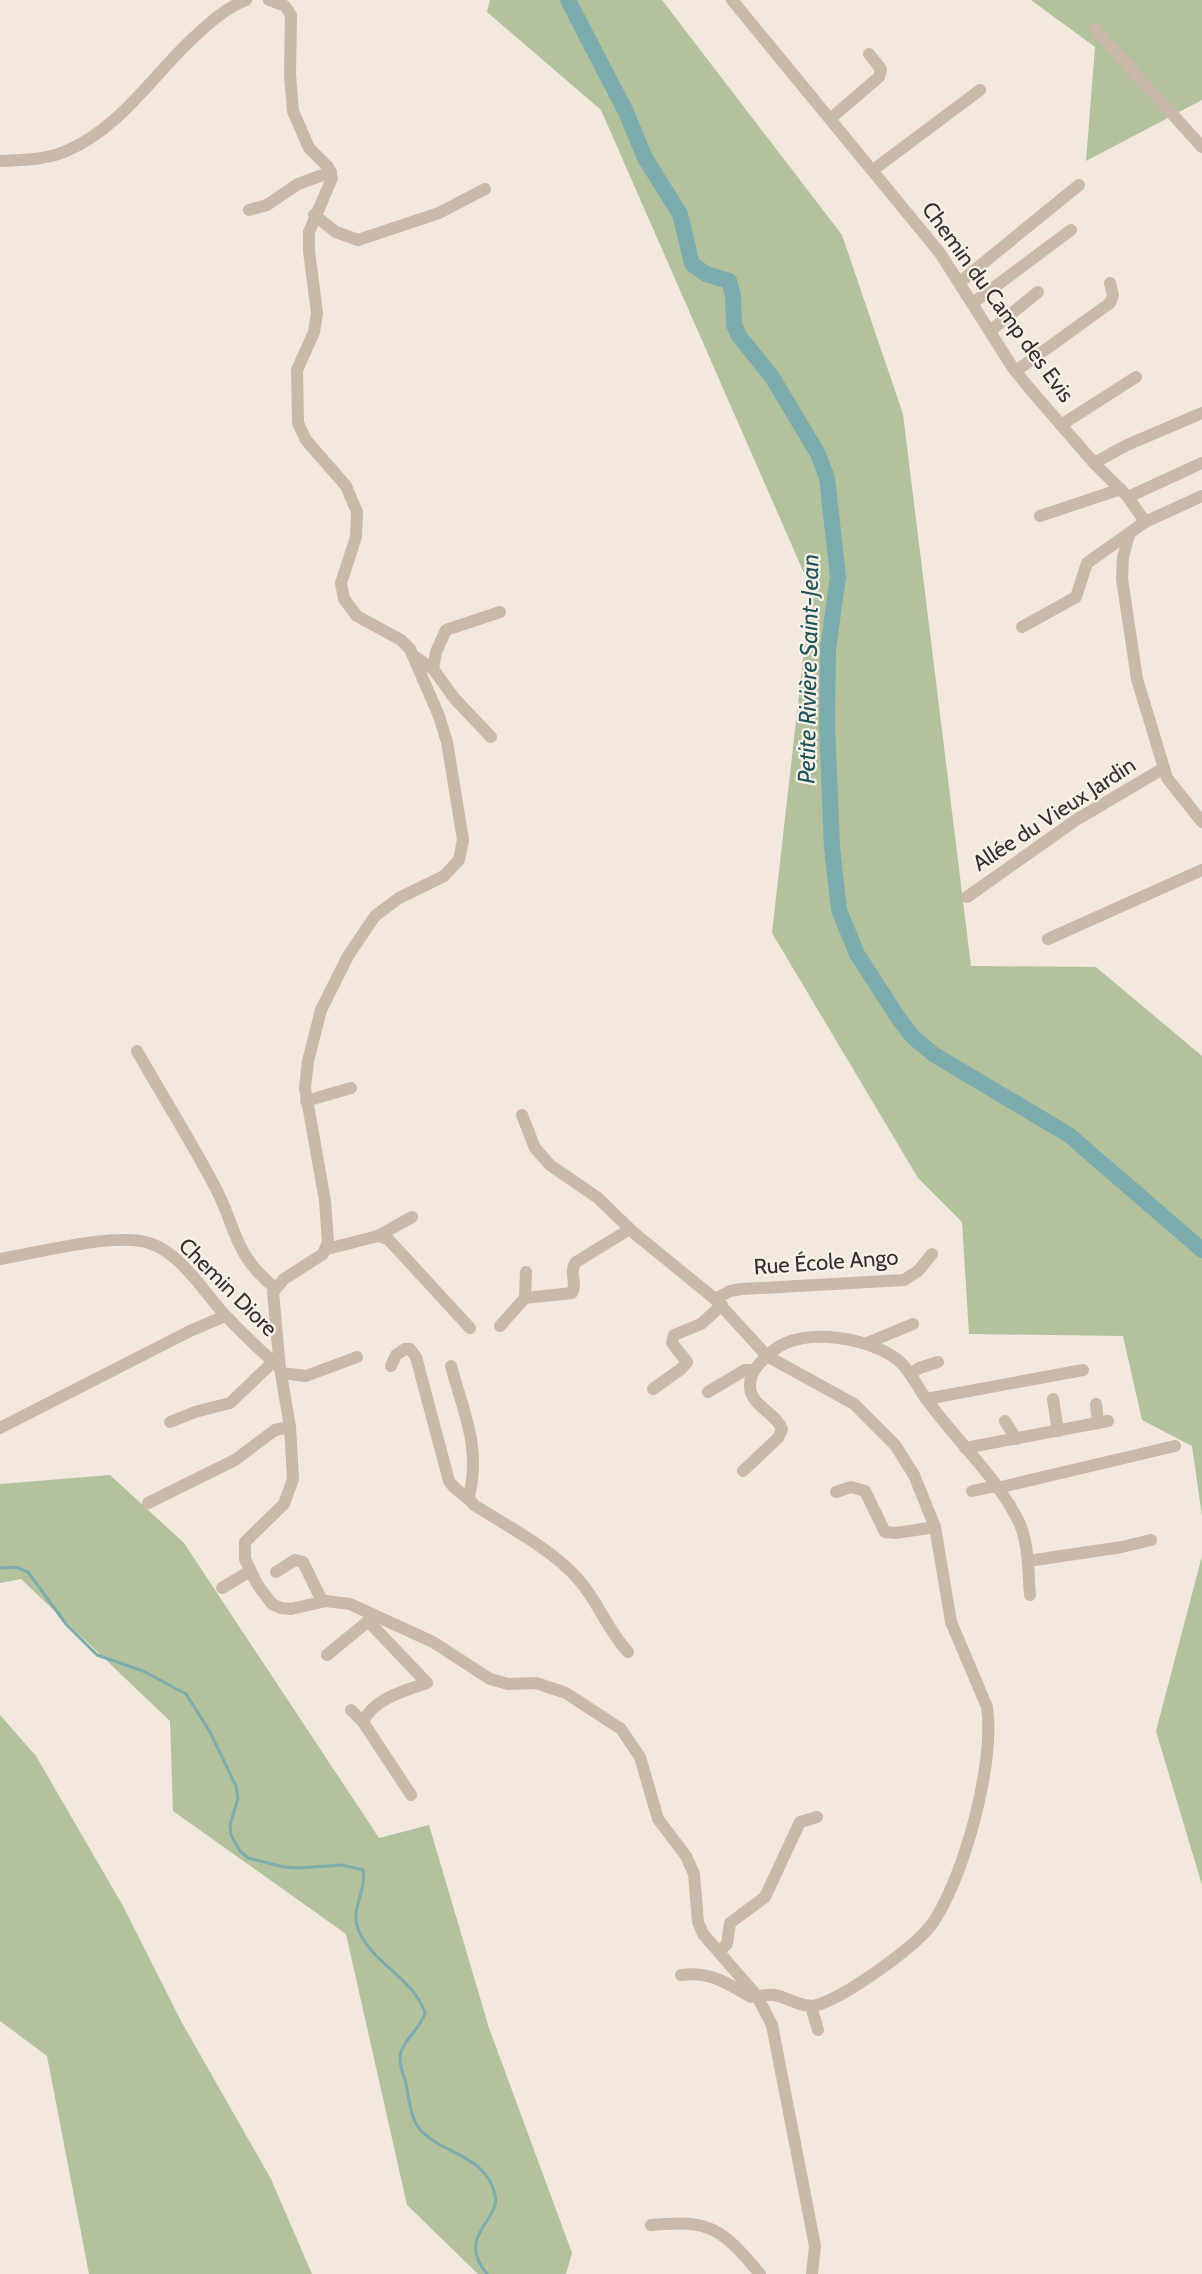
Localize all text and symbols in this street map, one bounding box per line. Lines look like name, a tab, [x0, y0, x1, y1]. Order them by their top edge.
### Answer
street label: Chemin du Camp des Evis	[916, 196, 1080, 408]
water label: Petite Rivière Saint-Jean	[791, 554, 825, 784]
street label: Allée du Vieux Jardin	[967, 751, 1141, 877]
street label: Chemin Diore	[173, 1232, 283, 1342]
street label: Rue École Ango	[753, 1243, 899, 1281]

